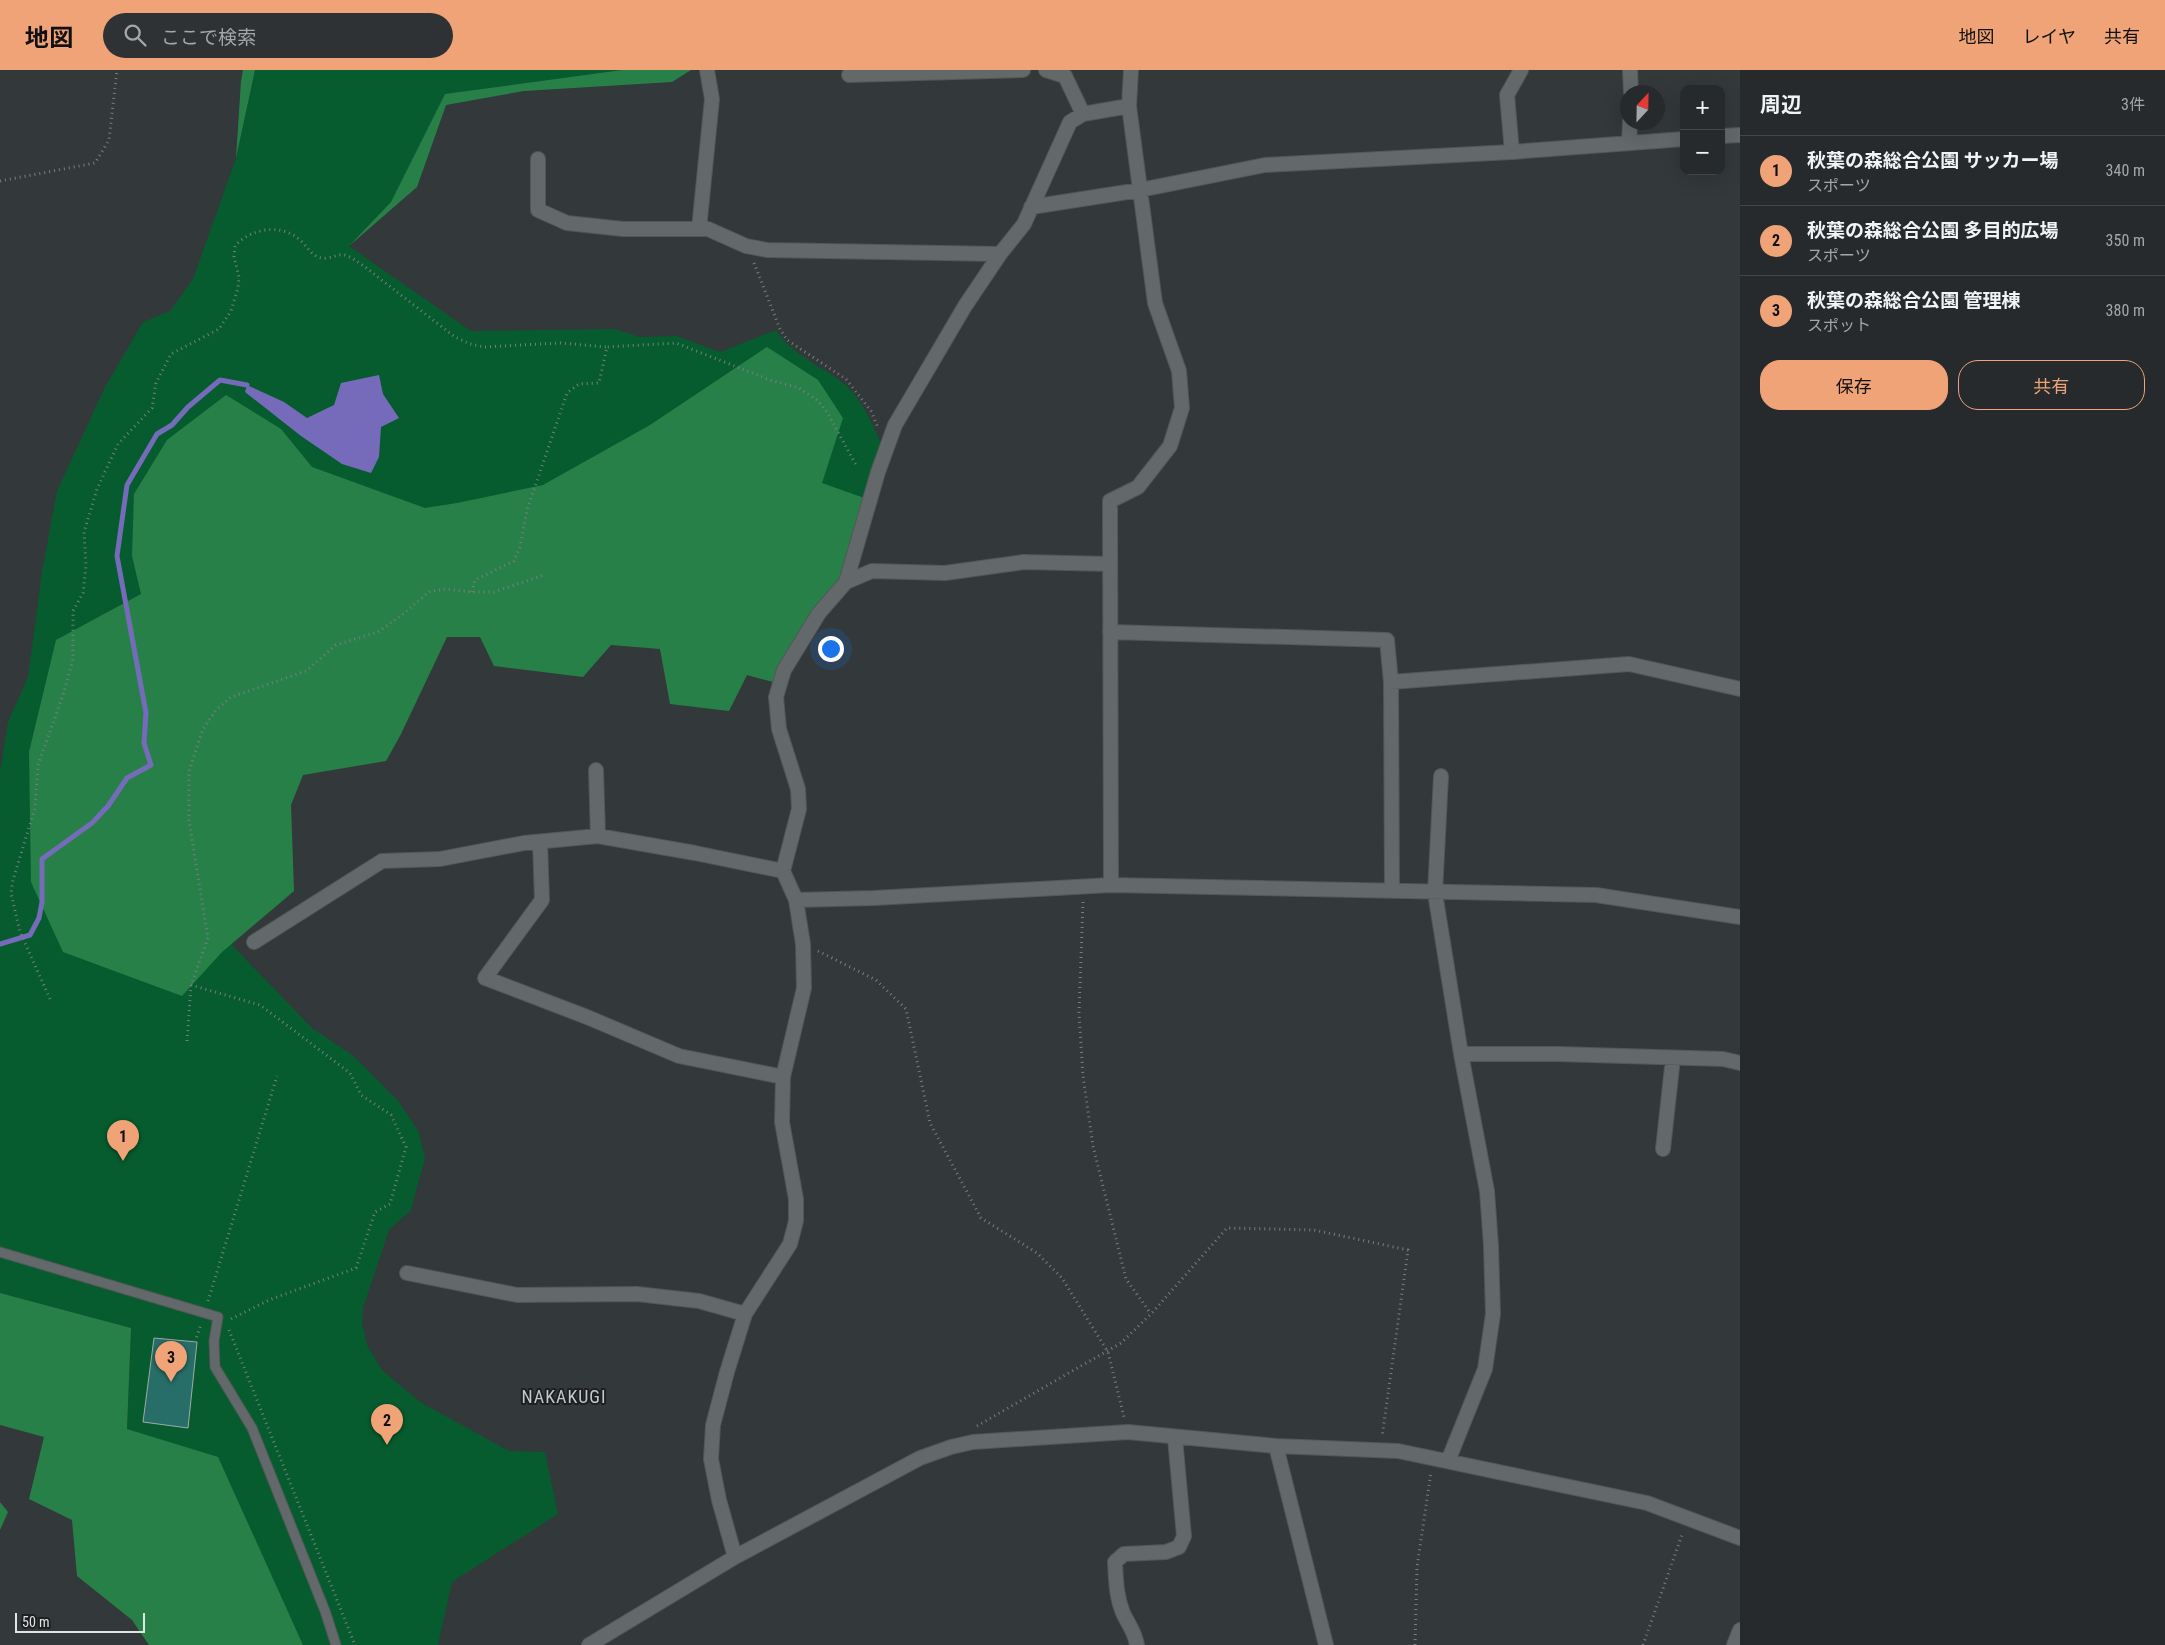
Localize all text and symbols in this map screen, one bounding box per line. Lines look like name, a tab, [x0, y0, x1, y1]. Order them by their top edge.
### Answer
search box	[103, 13, 453, 58]
icon: search	[121, 21, 149, 49]
text: 地図	[25, 24, 73, 52]
text: ここで検索	[161, 26, 256, 49]
text: 地図	[1959, 26, 1995, 47]
text: レイヤ	[2023, 26, 2076, 47]
text: 共有	[2104, 26, 2140, 47]
north arrow	[1620, 85, 1665, 130]
map controls	[1680, 85, 1725, 175]
button: +	[1680, 85, 1725, 130]
text: 周辺	[1760, 93, 1802, 117]
text: 3件	[2121, 95, 2145, 114]
button: −	[1680, 130, 1725, 175]
text: 秋葉の森総合公園 サッカー場	[1807, 149, 2058, 172]
text: 1	[1772, 161, 1780, 180]
text: 340 m	[2106, 161, 2145, 180]
text: スポーツ	[1807, 176, 1871, 195]
text: 秋葉の森総合公園 多目的広場	[1807, 219, 2058, 242]
text: 2	[1772, 231, 1780, 250]
text: 350 m	[2106, 231, 2145, 250]
text: スポーツ	[1807, 246, 1871, 265]
text: 秋葉の森総合公園 管理棟	[1807, 289, 2020, 312]
text: 3	[1772, 301, 1780, 320]
text: 380 m	[2106, 301, 2145, 320]
text: スポット	[1807, 316, 1871, 335]
button: 保存	[1760, 360, 1948, 410]
button: 共有	[1958, 360, 2145, 410]
your location	[818, 636, 844, 662]
pin: 1	[107, 1120, 139, 1161]
pin: 3	[155, 1341, 187, 1382]
district label: NAKAKUGI	[522, 1386, 606, 1407]
pin: 2	[371, 1404, 403, 1445]
scale bar	[15, 1610, 145, 1633]
text: 50 m	[22, 1614, 50, 1630]

